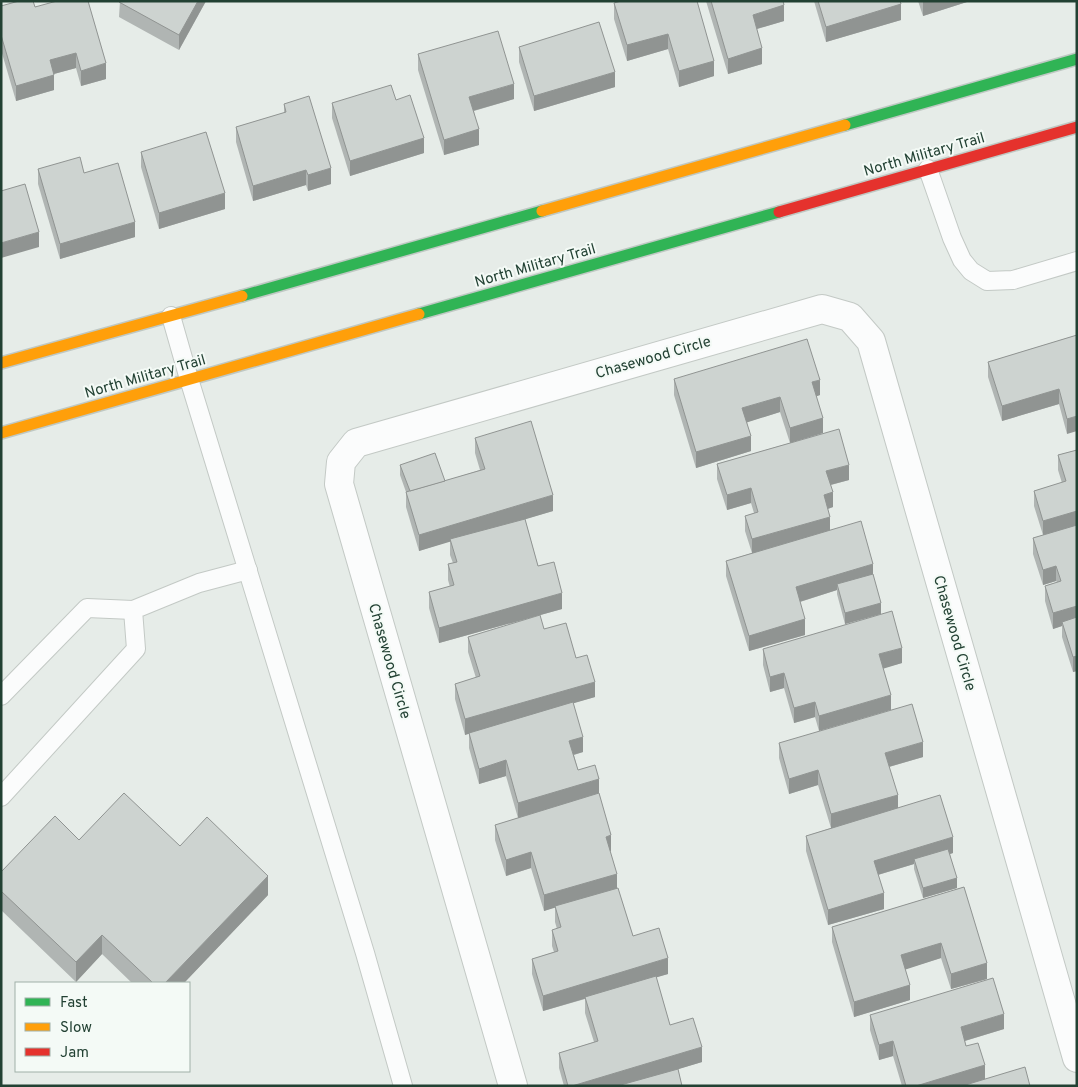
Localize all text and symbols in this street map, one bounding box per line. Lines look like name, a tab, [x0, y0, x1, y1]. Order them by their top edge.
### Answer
street label: North Military Trail	[862, 129, 987, 182]
street label: North Military Trail	[473, 240, 598, 293]
street label: Chasewood Circle	[594, 333, 713, 384]
street label: North Military Trail	[83, 351, 208, 404]
street label: Chasewood Circle	[928, 574, 979, 693]
street label: Chasewood Circle	[363, 602, 414, 721]
legend	[15, 982, 190, 1072]
text: Fast	[60, 994, 88, 1013]
text: Slow	[60, 1019, 92, 1038]
text: Jam	[60, 1044, 89, 1063]

